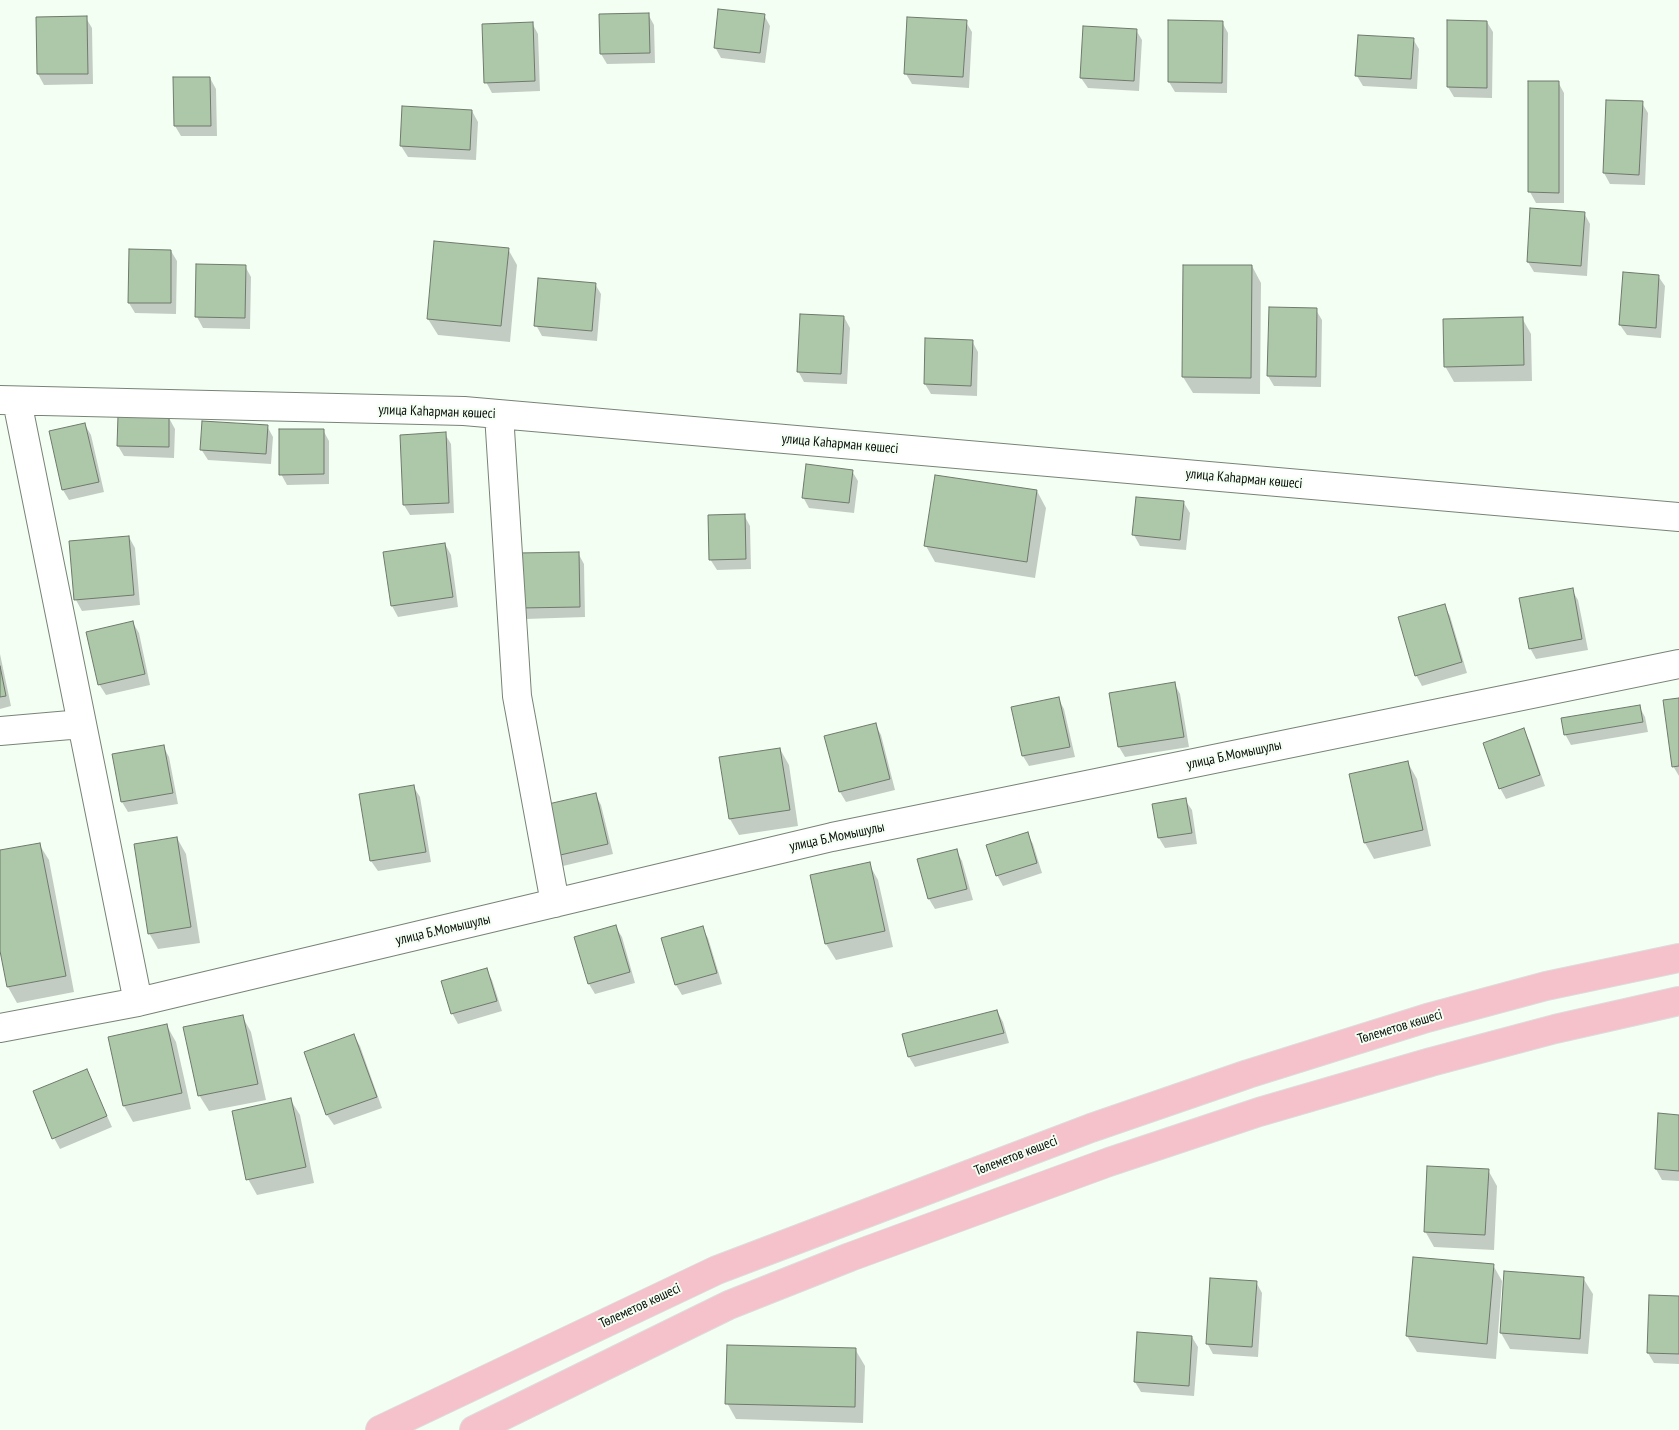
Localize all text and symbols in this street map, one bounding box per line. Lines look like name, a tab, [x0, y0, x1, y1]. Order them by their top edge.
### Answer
street label: улица Каһарман көшесі	[378, 402, 496, 422]
street label: улица Каһарман көшесі	[781, 431, 899, 457]
street label: улица Каһарман көшесі	[1185, 466, 1303, 492]
street label: улица Б.Момышулы	[1185, 737, 1283, 773]
street label: улица Б.Момышулы	[788, 819, 886, 855]
street label: улица Б.Момышулы	[394, 911, 492, 949]
street label: Төлеметов көшесі	[1356, 1006, 1444, 1048]
street label: Төлеметов көшесі	[972, 1132, 1060, 1180]
street label: Төлеметов көшесі	[597, 1280, 683, 1332]

